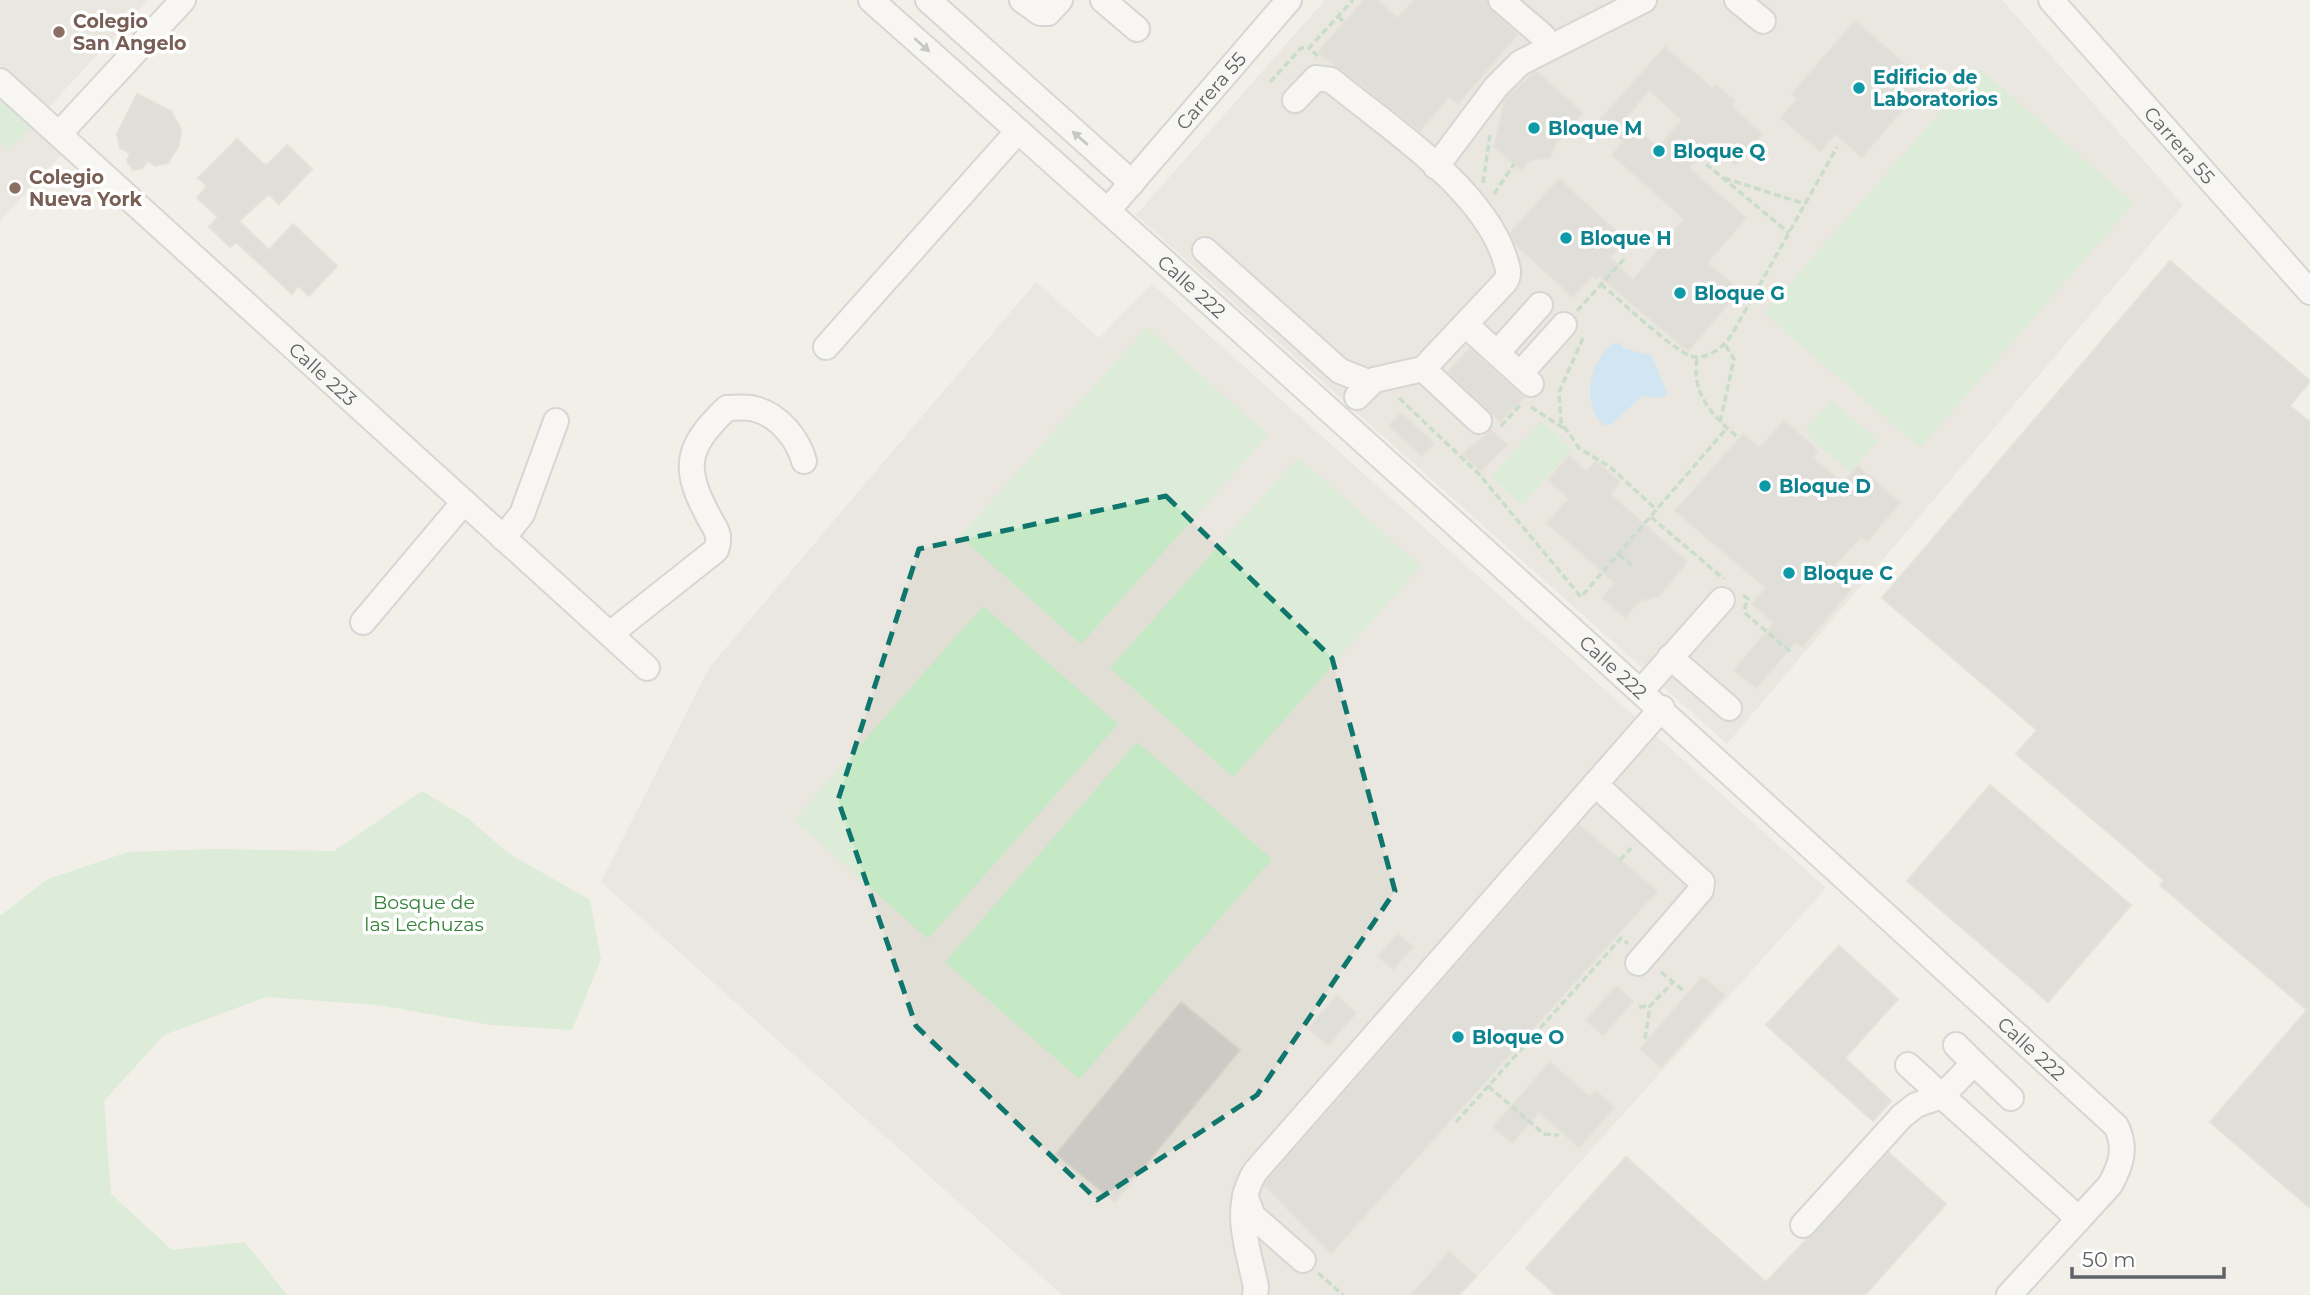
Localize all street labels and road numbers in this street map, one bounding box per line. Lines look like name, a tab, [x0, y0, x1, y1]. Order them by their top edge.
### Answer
street label: Carrera 55	[1171, 47, 1251, 134]
street label: Carrera 55	[2139, 102, 2220, 189]
street label: Calle 222	[1153, 250, 1231, 323]
street label: Calle 223	[284, 337, 362, 411]
street label: Calle 222	[1575, 630, 1652, 704]
street label: Calle 222	[1993, 1012, 2070, 1085]

